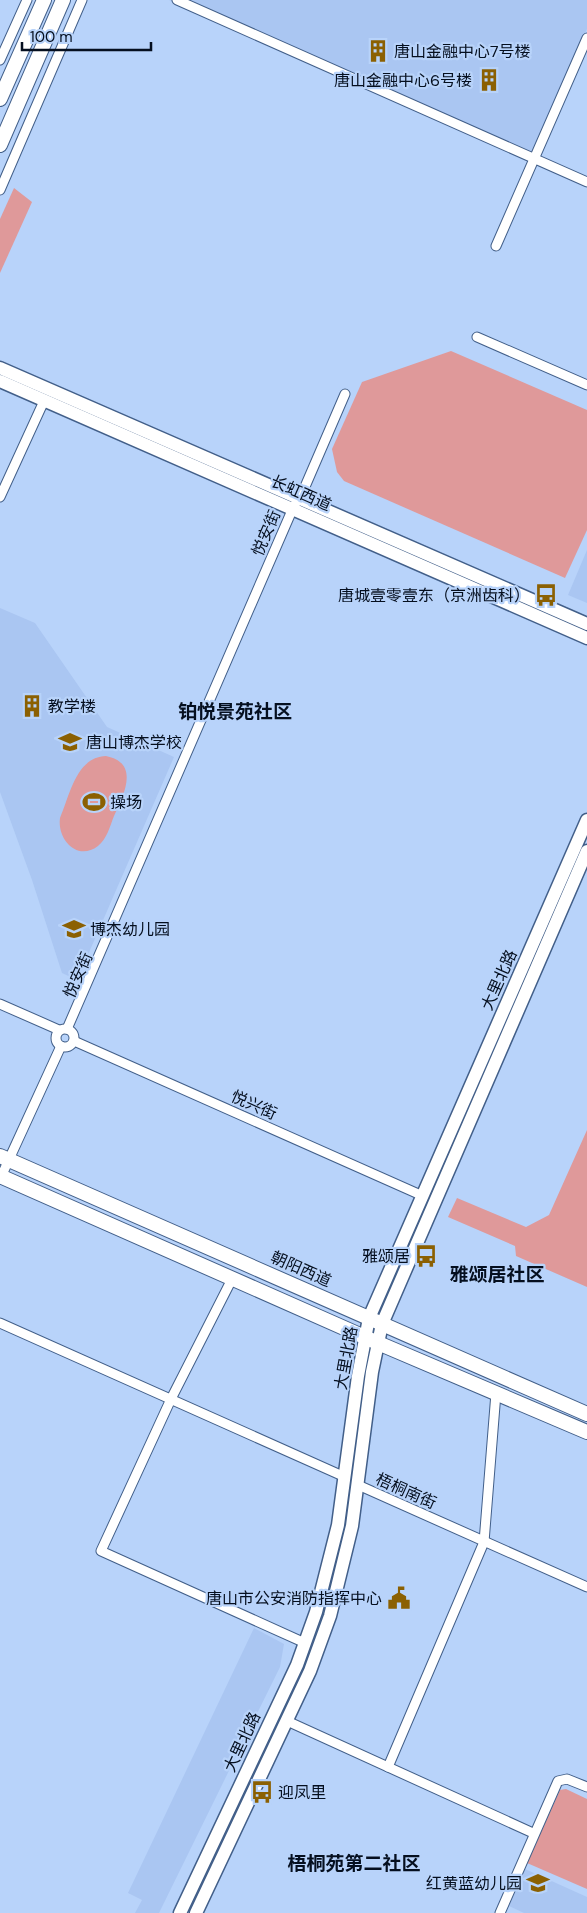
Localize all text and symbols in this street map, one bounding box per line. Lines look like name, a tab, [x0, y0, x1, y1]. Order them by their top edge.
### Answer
scale bar	[22, 20, 151, 52]
text: 100 m	[30, 27, 73, 47]
building icon: 唐山金融中心7号楼	[365, 38, 391, 64]
place label: 唐山金融中心7号楼	[394, 41, 531, 62]
building icon: 唐山金融中心6号楼	[476, 67, 502, 93]
place label: 唐山金融中心6号楼	[334, 70, 472, 91]
street label: 长虹西道	[267, 470, 335, 516]
street label: 悦安街	[247, 507, 285, 559]
bus stop icon: 唐城壹零壹东（京洲齿科）	[533, 582, 559, 608]
place label: 唐城壹零壹东（京洲齿科）	[338, 585, 530, 606]
building icon: 教学楼	[19, 693, 45, 719]
place label: 教学楼	[48, 696, 96, 717]
district label: 铂悦景苑社区	[178, 699, 292, 724]
school or university icon: 唐山博杰学校	[57, 729, 83, 755]
place label: 唐山博杰学校	[86, 732, 182, 753]
sports icon: 操场	[81, 789, 107, 815]
place label: 操场	[110, 792, 142, 813]
school or university icon: 博杰幼儿园	[61, 916, 87, 942]
place label: 博杰幼儿园	[90, 919, 170, 940]
street label: 大里北路	[476, 946, 522, 1014]
street label: 悦安街	[59, 949, 97, 1001]
street label: 悦兴街	[228, 1086, 280, 1124]
bus stop icon: 雅颂居	[413, 1243, 439, 1269]
street label: 朝阳西道	[267, 1246, 335, 1292]
place label: 雅颂居	[362, 1246, 410, 1267]
district label: 雅颂居社区	[449, 1262, 545, 1287]
street label: 大里北路	[330, 1325, 362, 1391]
street label: 梧桐南街	[372, 1468, 440, 1514]
public building icon: 唐山市公安消防指挥中心	[386, 1585, 412, 1611]
place label: 唐山市公安消防指挥中心	[206, 1588, 382, 1609]
street label: 大里北路	[219, 1709, 265, 1775]
bus stop icon: 迎凤里	[249, 1779, 275, 1805]
place label: 迎凤里	[278, 1782, 326, 1803]
district label: 梧桐苑第二社区	[287, 1851, 421, 1876]
school or university icon: 红黄蓝幼儿园	[525, 1870, 551, 1896]
place label: 红黄蓝幼儿园	[426, 1873, 522, 1894]

